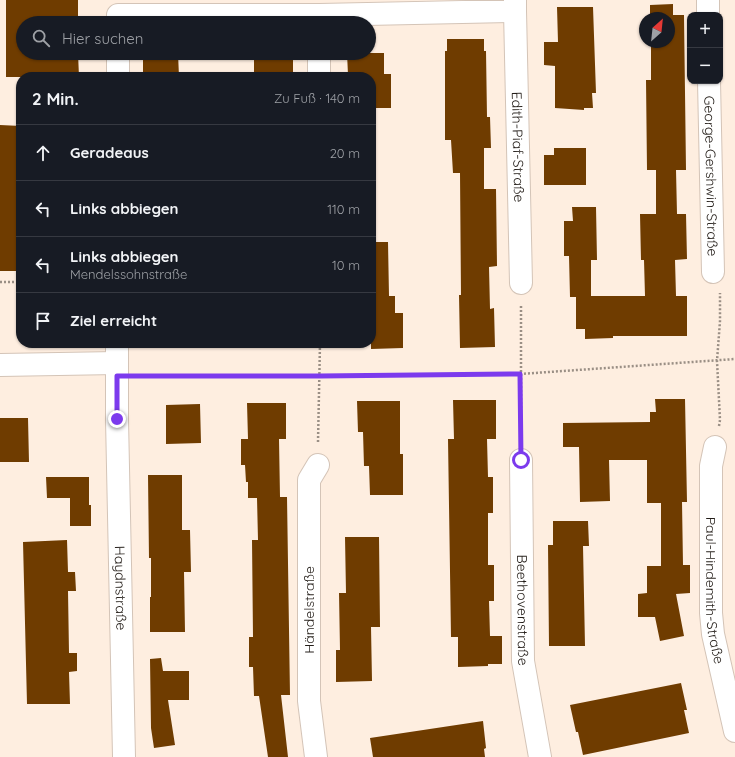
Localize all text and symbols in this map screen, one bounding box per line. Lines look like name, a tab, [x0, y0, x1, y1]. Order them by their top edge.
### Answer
north arrow	[639, 12, 675, 48]
map controls	[687, 12, 723, 84]
button: +	[687, 12, 723, 48]
search box	[16, 16, 376, 60]
icon: search	[30, 27, 52, 49]
text: Hier suchen	[62, 29, 143, 48]
button: −	[687, 48, 723, 84]
text: 2 Min.	[32, 88, 79, 109]
text: Zu Fuß · 140 m	[274, 90, 360, 106]
street label: Edith-Piaf-Straße	[508, 91, 528, 203]
street label: George-Gershwin-Straße	[700, 96, 722, 257]
icon: ahead	[32, 142, 54, 164]
text: Geradeaus	[70, 143, 149, 162]
text: 20 m	[330, 145, 360, 161]
icon: left	[32, 198, 54, 220]
text: Links abbiegen	[70, 199, 178, 218]
text: 110 m	[327, 201, 360, 217]
text: Links abbiegen	[70, 247, 178, 266]
icon: left	[32, 254, 54, 276]
text: 10 m	[332, 257, 360, 273]
text: Mendelssohnstraße	[70, 266, 187, 282]
icon: arrive	[32, 310, 54, 332]
text: Ziel erreicht	[70, 311, 157, 330]
route end	[108, 410, 126, 428]
route start	[512, 451, 530, 469]
street label: Paul-Hindemith-Straße	[702, 517, 728, 666]
street label: Haydnstraße	[111, 546, 130, 630]
street label: Beethovenstraße	[513, 554, 533, 667]
street label: Händelstraße	[300, 566, 318, 654]

